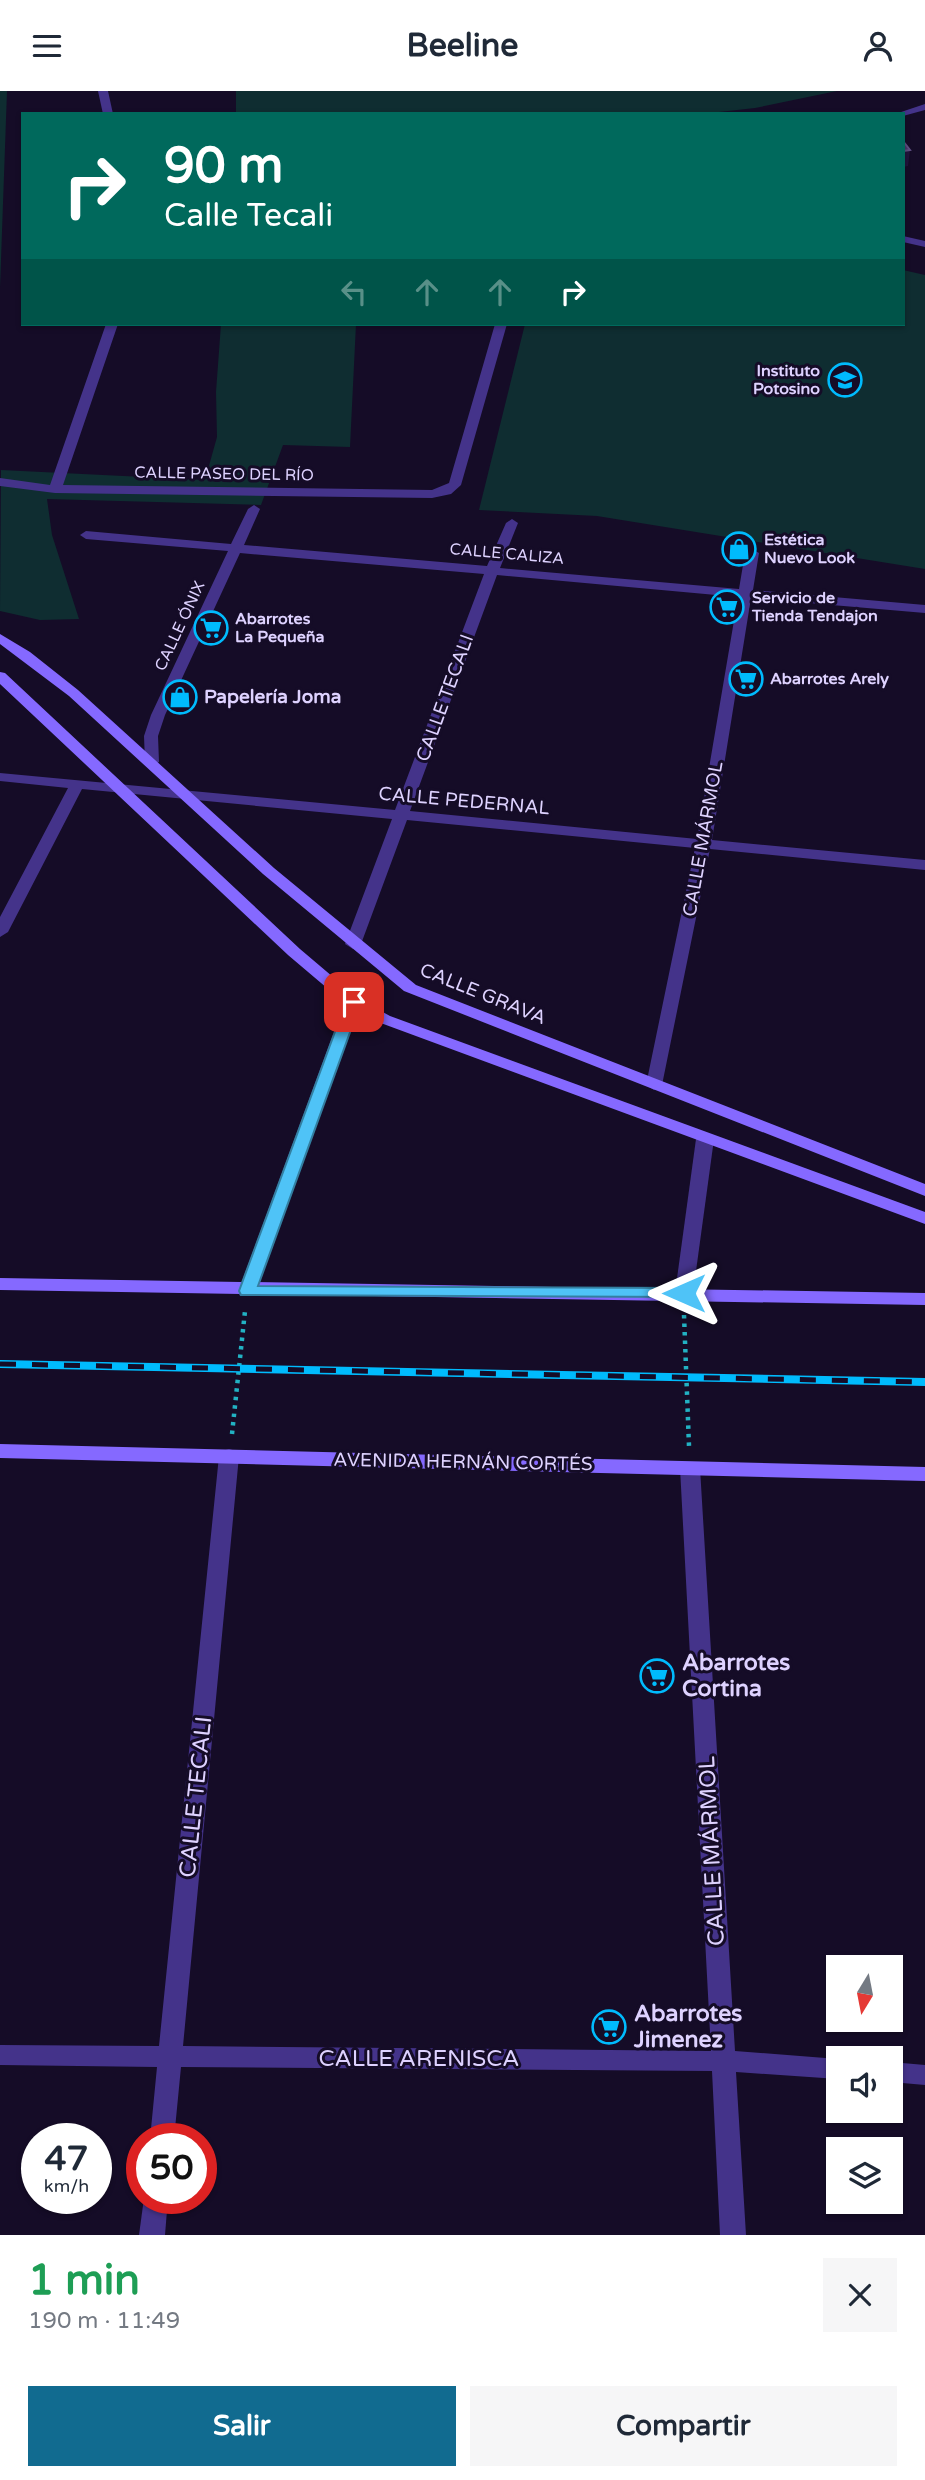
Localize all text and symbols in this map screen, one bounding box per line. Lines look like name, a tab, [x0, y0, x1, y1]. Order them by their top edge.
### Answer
icon: menu	[28, 27, 66, 65]
text: Beeline	[407, 27, 518, 65]
icon: person	[859, 27, 897, 65]
text: 90 m	[164, 137, 283, 196]
icon: right	[49, 140, 140, 231]
text: Calle Tecali	[164, 197, 333, 235]
icon: left	[335, 273, 373, 311]
icon: ahead	[408, 273, 446, 311]
icon: ahead	[481, 273, 519, 311]
icon: right	[554, 273, 592, 311]
place label: Instituto Potosino	[753, 361, 820, 399]
school or university icon: Instituto Potosino	[826, 361, 864, 399]
street label: CALLE PASEO DEL RÍO	[134, 462, 314, 486]
shop icon: Estética Nuevo Look	[720, 530, 758, 568]
place label: Estética Nuevo Look	[764, 530, 855, 568]
street label: CALLE CALIZA	[449, 539, 565, 569]
street label: CALLE ÓNIX	[150, 578, 210, 674]
supermarket icon: Servicio de Tienda Tendajon	[708, 588, 746, 626]
place label: Servicio de Tienda Tendajon	[751, 588, 878, 626]
supermarket icon: Abarrotes La Pequeña	[192, 609, 230, 647]
place label: Abarrotes La Pequeña	[235, 609, 325, 647]
street label: CALLE TECALI	[412, 631, 478, 765]
supermarket icon: Abarrotes Arely	[727, 660, 765, 698]
place label: Abarrotes Arely	[770, 669, 889, 689]
shop icon: Papelería Joma	[161, 678, 199, 716]
place label: Papelería Joma	[204, 686, 341, 709]
street label: CALLE MÁRMOL	[678, 760, 727, 918]
street label: CALLE PEDERNAL	[378, 783, 550, 819]
street label: CALLE GRAVA	[417, 959, 549, 1029]
pin	[324, 972, 384, 1032]
icon: arrive	[335, 983, 373, 1021]
position arrow	[647, 1256, 721, 1330]
street label: AVENIDA HERNÁN CORTÉS	[333, 1448, 593, 1475]
place label: Abarrotes Cortina	[682, 1649, 790, 1703]
supermarket icon: Abarrotes Cortina	[638, 1657, 676, 1695]
street label: CALLE TECALI	[174, 1715, 218, 1879]
street label: CALLE MÁRMOL	[693, 1755, 731, 1947]
north arrow	[826, 1955, 903, 2032]
map controls	[826, 1955, 903, 2214]
place label: Abarrotes Jimenez	[633, 2000, 742, 2054]
supermarket icon: Abarrotes Jimenez	[590, 2008, 628, 2046]
street label: CALLE ARENISCA	[319, 2045, 519, 2073]
button: sound	[826, 2046, 903, 2123]
speed limit sign: 50	[126, 2123, 217, 2214]
button: layers	[826, 2137, 903, 2214]
text: 47	[45, 2138, 88, 2180]
text: km/h	[44, 2175, 89, 2197]
text: 1 min	[28, 2255, 140, 2306]
button: close	[823, 2258, 897, 2332]
text: 190 m · 11:49	[28, 2307, 180, 2335]
button: Salir	[28, 2386, 456, 2466]
button: Compartir	[470, 2386, 897, 2466]

